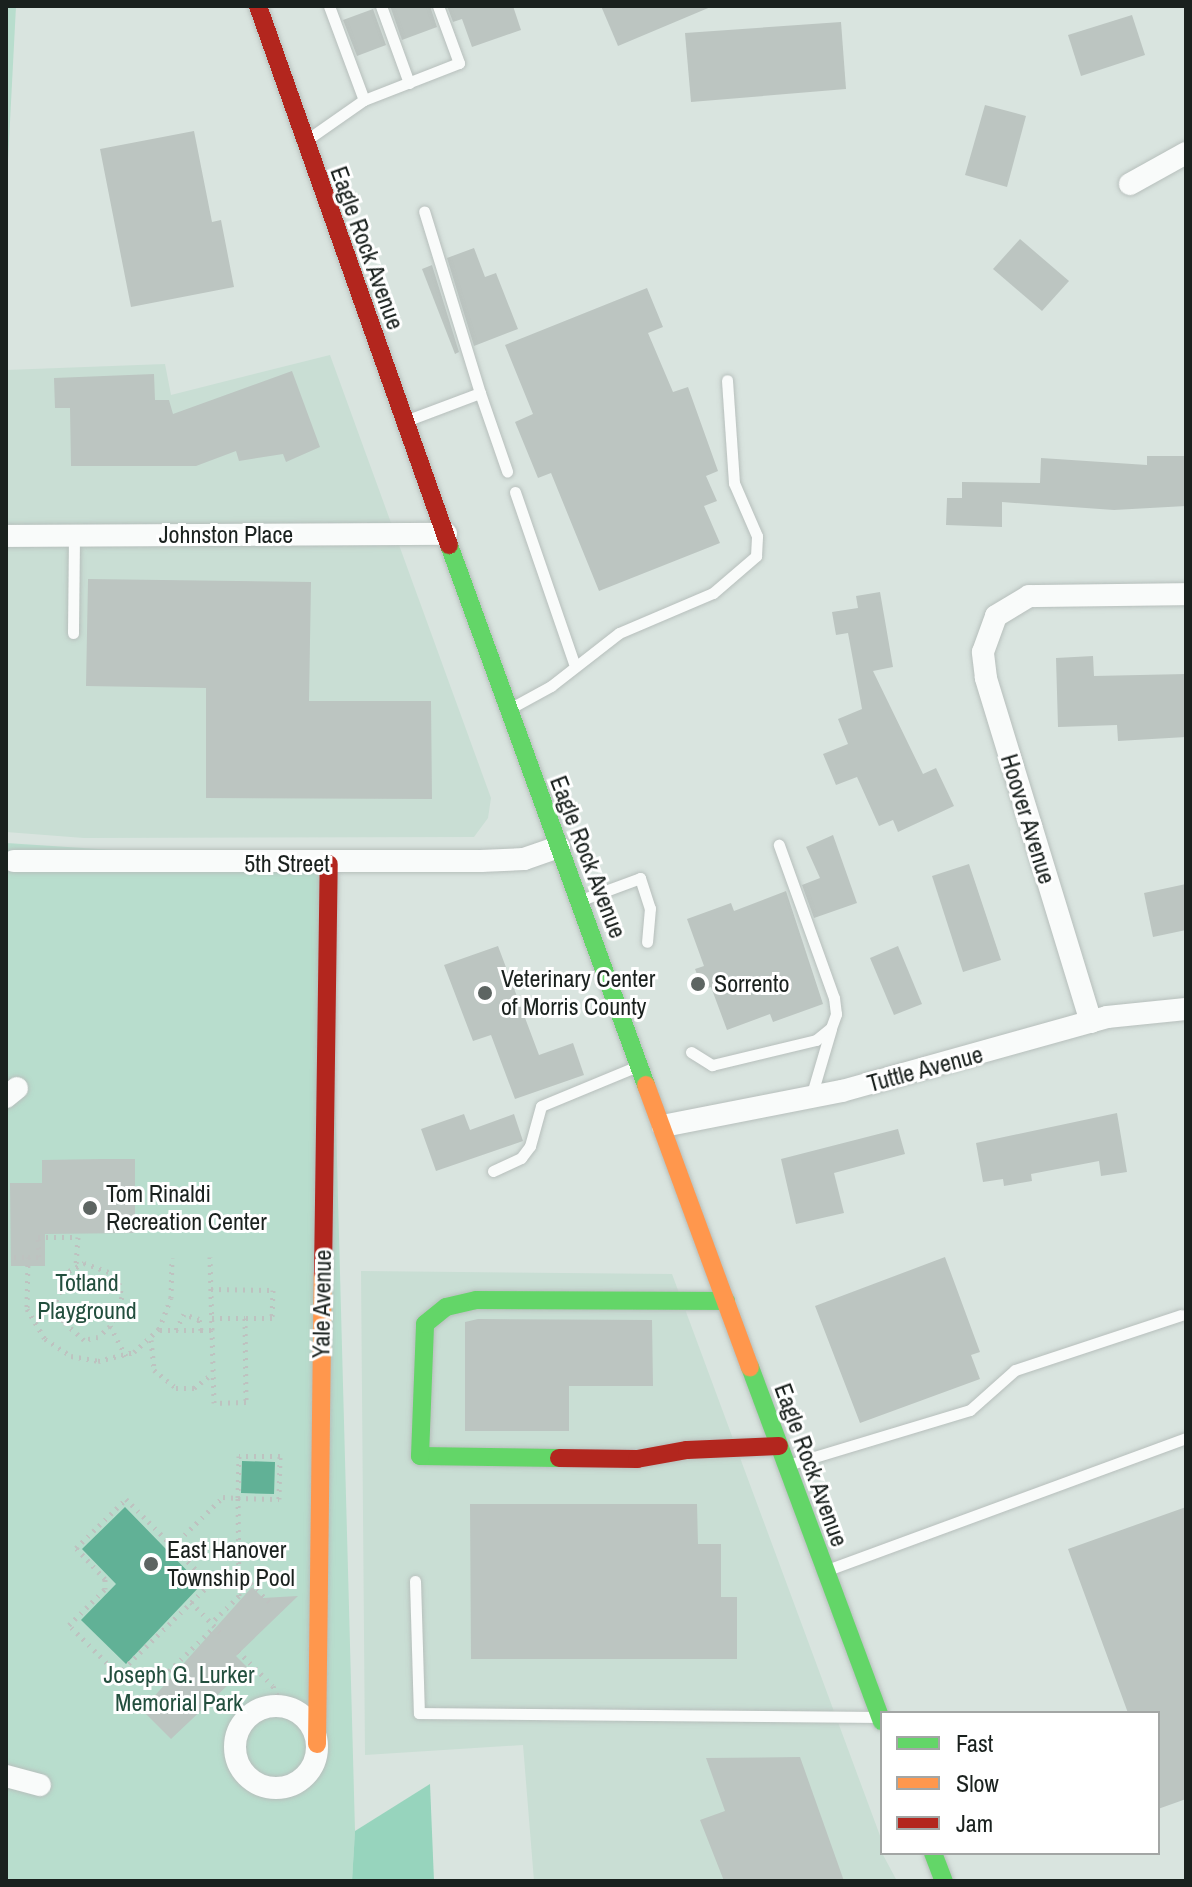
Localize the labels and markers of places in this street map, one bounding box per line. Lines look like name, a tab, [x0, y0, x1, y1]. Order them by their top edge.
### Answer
place label: Veterinary Center of Morris County	[501, 965, 655, 1021]
place label: Sorrento	[714, 970, 789, 998]
marker: Sorrento	[689, 975, 707, 993]
marker: Veterinary Center of Morris County	[476, 984, 494, 1002]
place label: Tom Rinaldi Recreation Center	[106, 1180, 267, 1236]
marker: Tom Rinaldi Recreation Center	[81, 1199, 99, 1217]
place label: East Hanover Township Pool	[167, 1536, 295, 1592]
marker: East Hanover Township Pool	[142, 1555, 160, 1573]

